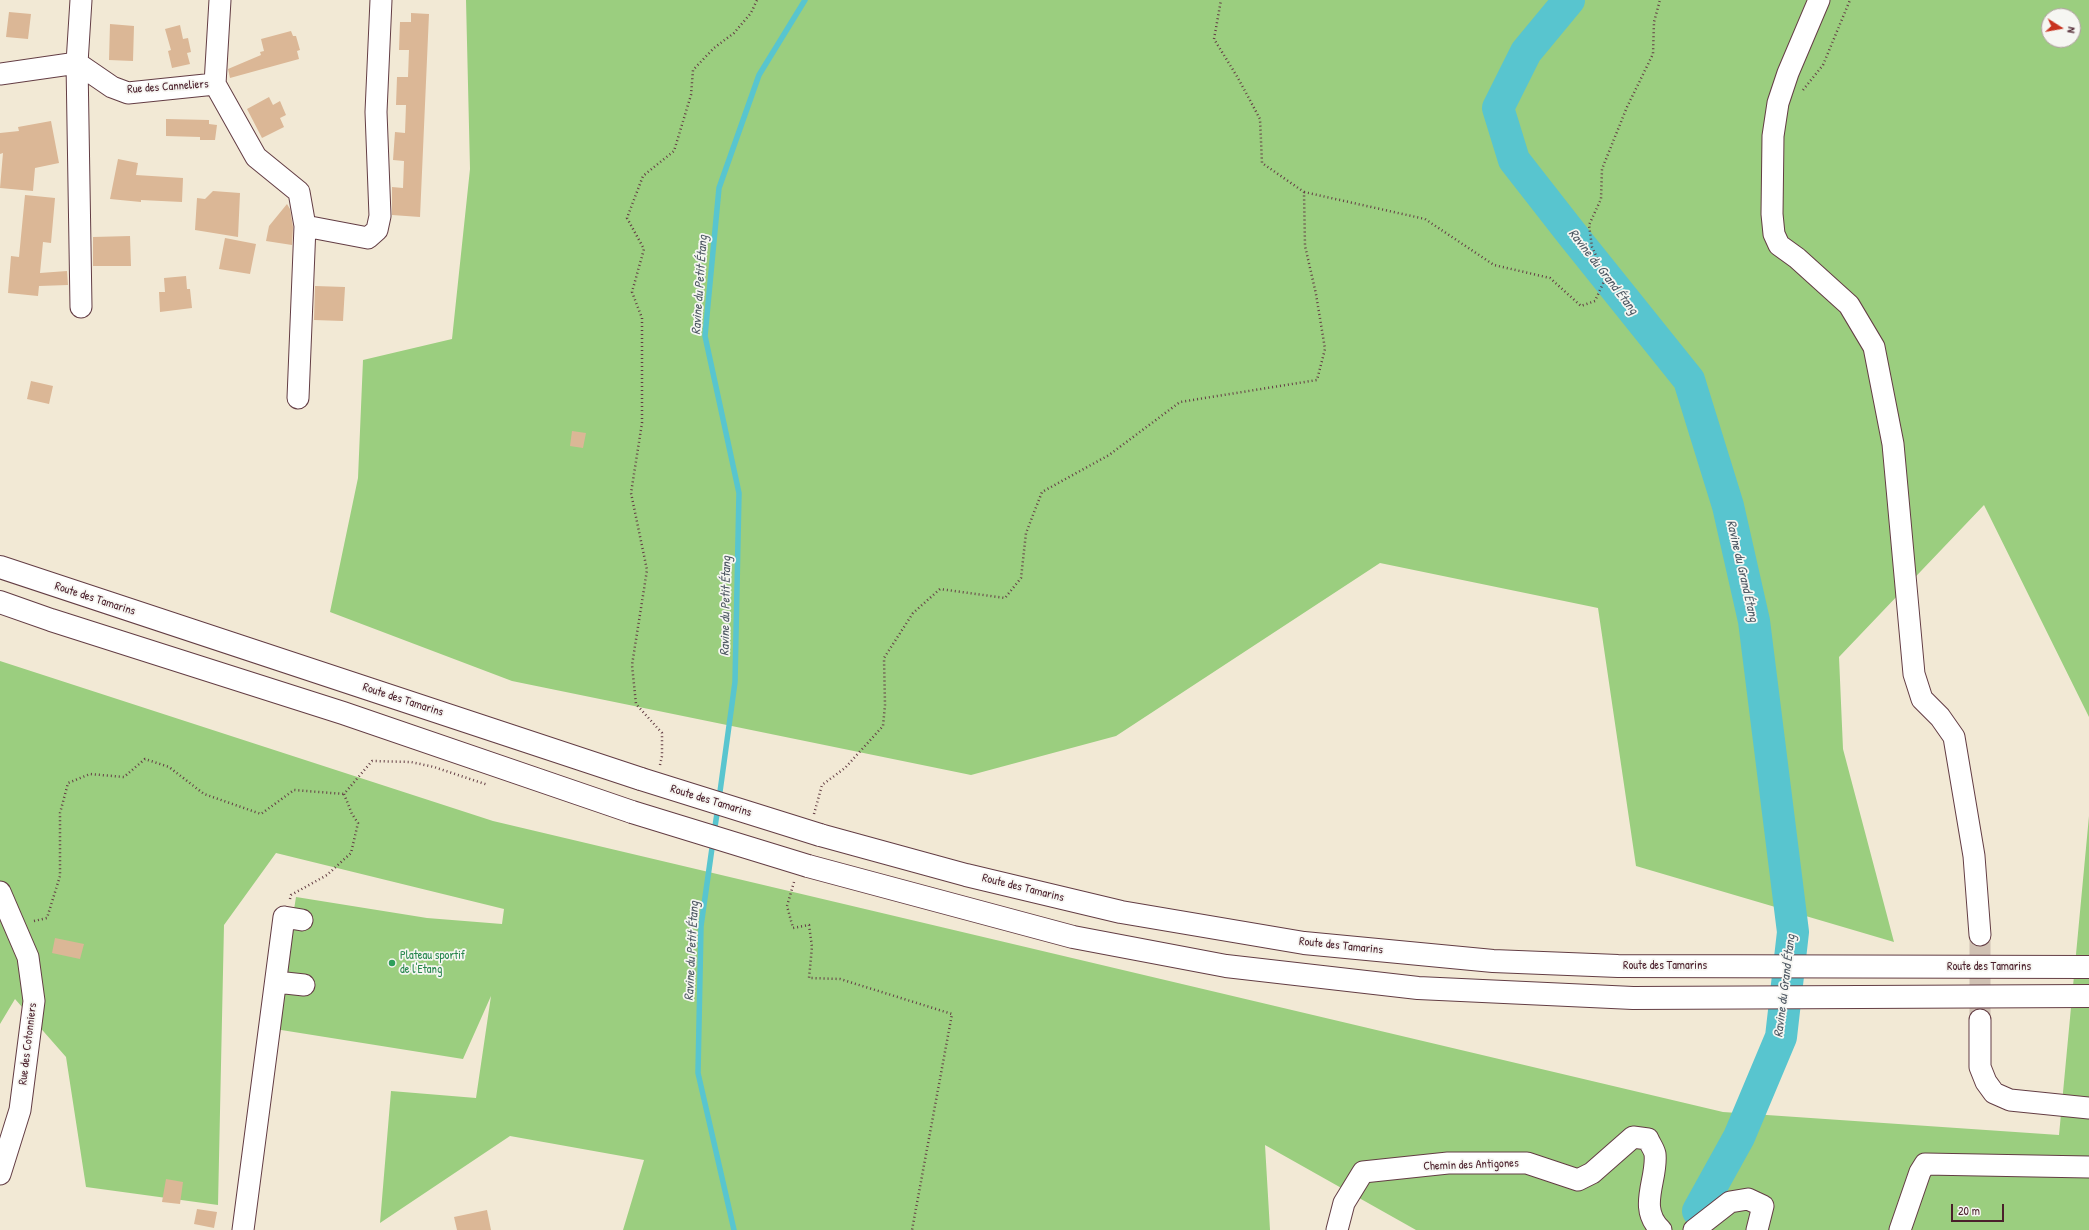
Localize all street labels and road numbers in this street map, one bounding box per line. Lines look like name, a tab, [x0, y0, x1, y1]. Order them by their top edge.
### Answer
street label: Rue des Canneliers	[127, 77, 209, 97]
street label: Route des Tamarins	[53, 579, 137, 619]
street label: Route des Tamarins	[361, 680, 445, 720]
street label: Route des Tamarins	[669, 782, 753, 820]
street label: Route des Tamarins	[980, 871, 1066, 905]
street label: Route des Tamarins	[1298, 934, 1384, 958]
street label: Route des Tamarins	[1623, 959, 1707, 973]
street label: Route des Tamarins	[1947, 960, 2031, 974]
street label: Rue des Cotonniers	[16, 1002, 40, 1086]
street label: Chemin des Antigones	[1423, 1156, 1519, 1174]

